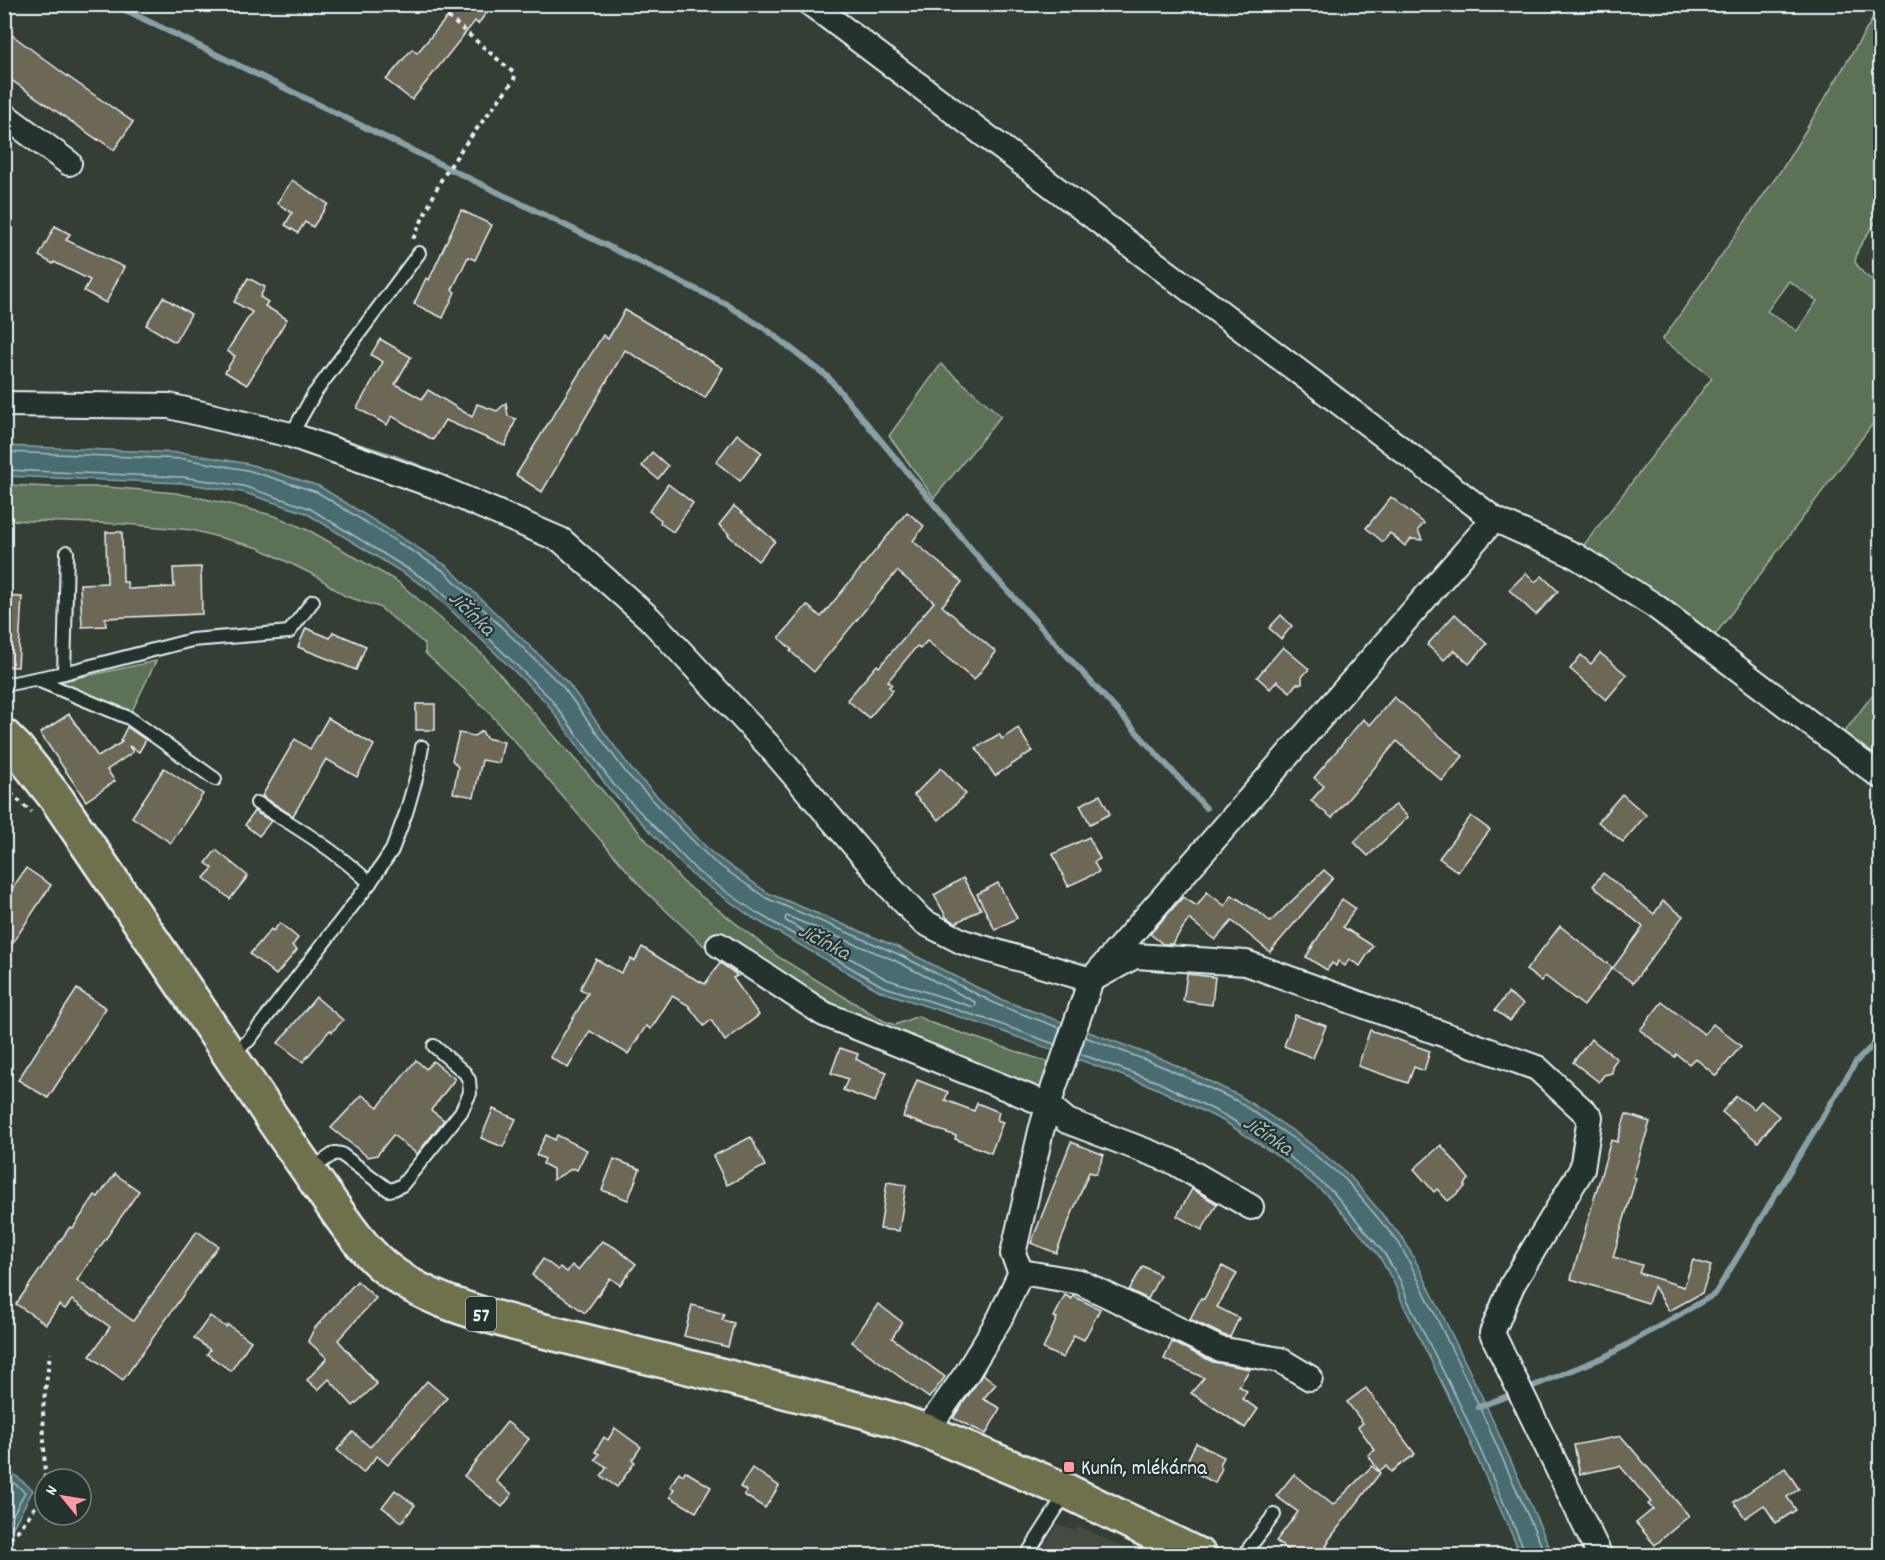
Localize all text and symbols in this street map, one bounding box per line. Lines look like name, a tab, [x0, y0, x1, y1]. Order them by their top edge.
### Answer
water label: Jičínka	[440, 584, 502, 646]
water label: Jičínka	[792, 917, 856, 970]
water label: Jičínka	[1236, 1109, 1300, 1166]
road number: 57	[466, 1297, 496, 1331]
place label: Kunín, mlékárna	[1081, 1455, 1208, 1485]
marker: Kunín, mlékárna	[1062, 1460, 1076, 1474]
north arrow	[33, 1467, 93, 1527]
text: N	[40, 1481, 64, 1500]

